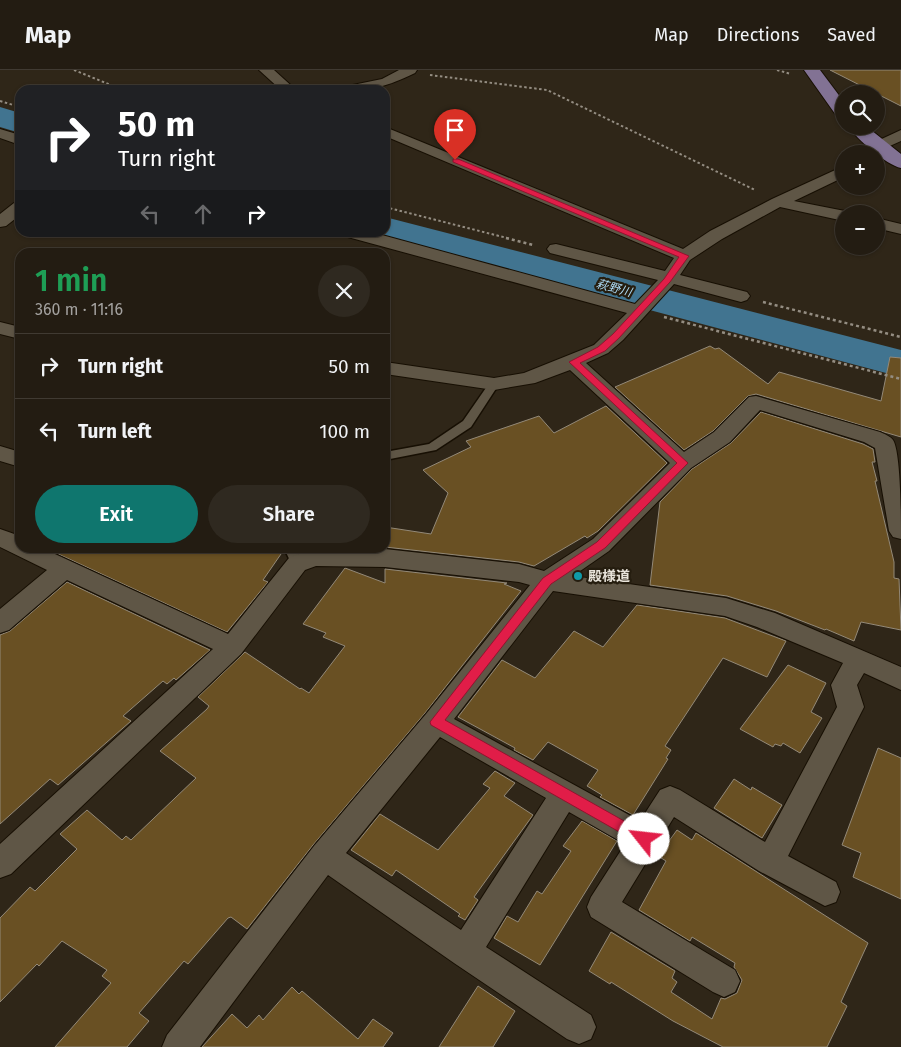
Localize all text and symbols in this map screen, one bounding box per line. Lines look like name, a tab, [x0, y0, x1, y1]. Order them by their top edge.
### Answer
text: Map	[25, 21, 71, 49]
text: Map	[654, 24, 689, 46]
text: Directions	[717, 24, 799, 46]
text: Saved	[827, 24, 876, 46]
map controls	[835, 85, 885, 255]
button: search	[835, 85, 885, 135]
text: 50 m	[118, 103, 195, 145]
icon: right	[35, 105, 100, 170]
pin	[434, 109, 476, 160]
icon: arrive	[441, 116, 469, 144]
text: Turn right	[118, 145, 215, 172]
button: +	[835, 145, 885, 195]
icon: left	[136, 200, 164, 228]
icon: ahead	[189, 200, 217, 228]
icon: right	[242, 200, 270, 228]
button: −	[835, 205, 885, 255]
text: 1 min	[35, 263, 107, 299]
button: close	[318, 265, 370, 317]
water label: 萩野川	[595, 277, 635, 300]
text: 360 m · 11:16	[35, 300, 123, 319]
icon: right	[35, 352, 63, 380]
text: Turn right	[78, 355, 163, 378]
text: 50 m	[329, 355, 370, 378]
icon: left	[35, 417, 63, 445]
text: Turn left	[78, 420, 152, 443]
text: 100 m	[319, 420, 370, 443]
button: Exit	[35, 485, 198, 543]
button: Share	[208, 485, 370, 543]
place label: 殿様道	[588, 568, 630, 585]
marker: 殿様道	[572, 570, 584, 582]
position arrow	[617, 812, 669, 864]

